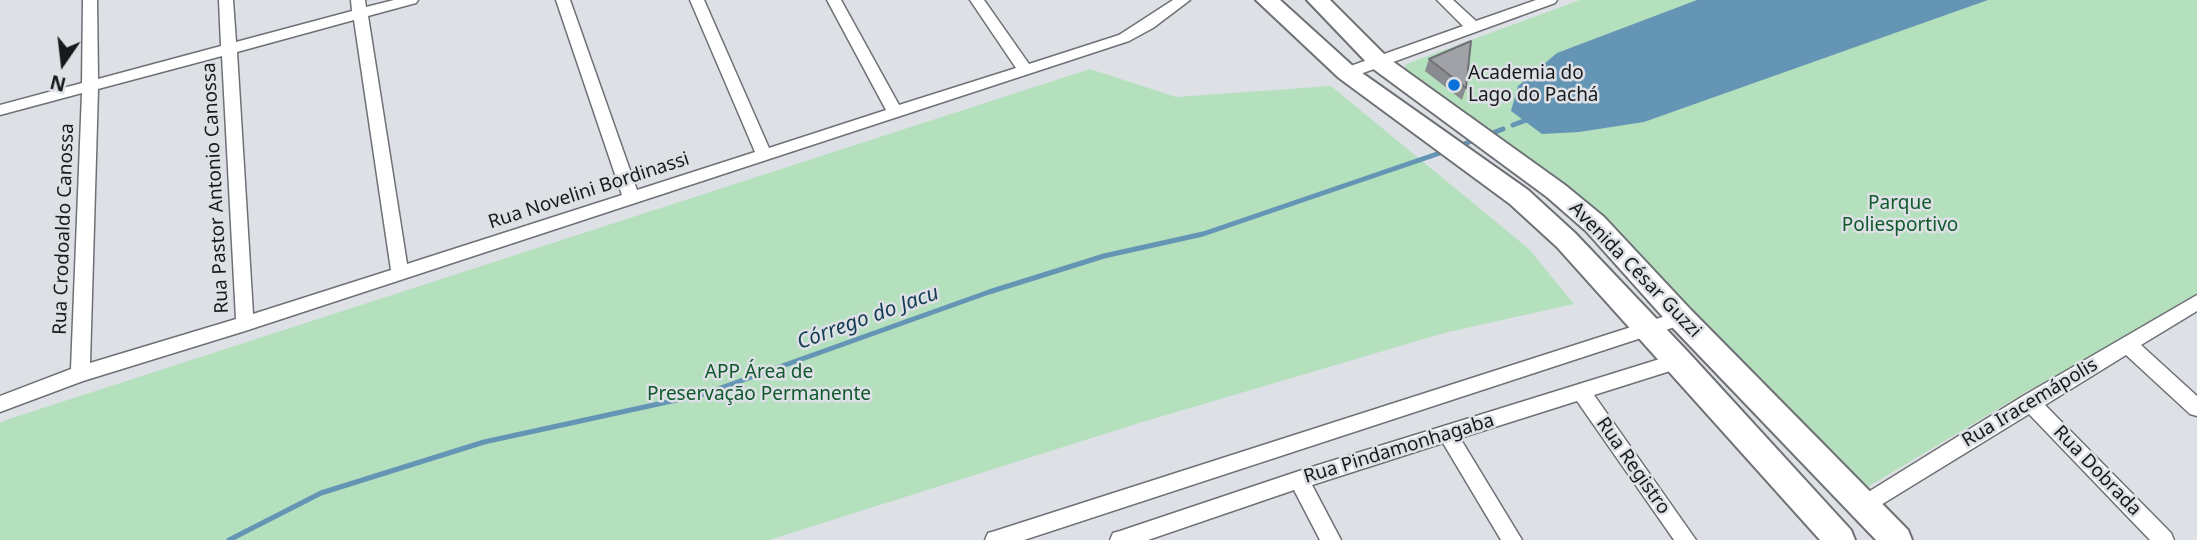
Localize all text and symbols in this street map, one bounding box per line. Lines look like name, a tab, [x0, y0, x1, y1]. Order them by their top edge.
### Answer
north arrow	[28, 28, 98, 98]
street label: Rua Pastor Antonio Canossa	[198, 62, 234, 314]
place label: Academia do Lago do Pachá	[1468, 63, 1599, 107]
text: N	[47, 69, 69, 98]
marker: Academia do Lago do Pachá	[1446, 77, 1462, 93]
street label: Rua Crodoaldo Canossa	[49, 123, 79, 335]
street label: Rua Novelini Bordinassi	[486, 148, 692, 234]
park label: Parque Poliesportivo	[1842, 193, 1958, 237]
street label: Avenida César Guzzi	[1564, 197, 1706, 343]
water label: Córrego do Jacu	[794, 281, 942, 355]
street label: Rua Iracemápolis	[1958, 354, 2102, 452]
park label: APP Área de Preservação Permanente	[647, 362, 871, 406]
street label: Rua Pindamonhagaba	[1301, 409, 1497, 489]
street label: Rua Registro	[1591, 413, 1675, 519]
street label: Rua Dobrada	[2048, 421, 2146, 521]

